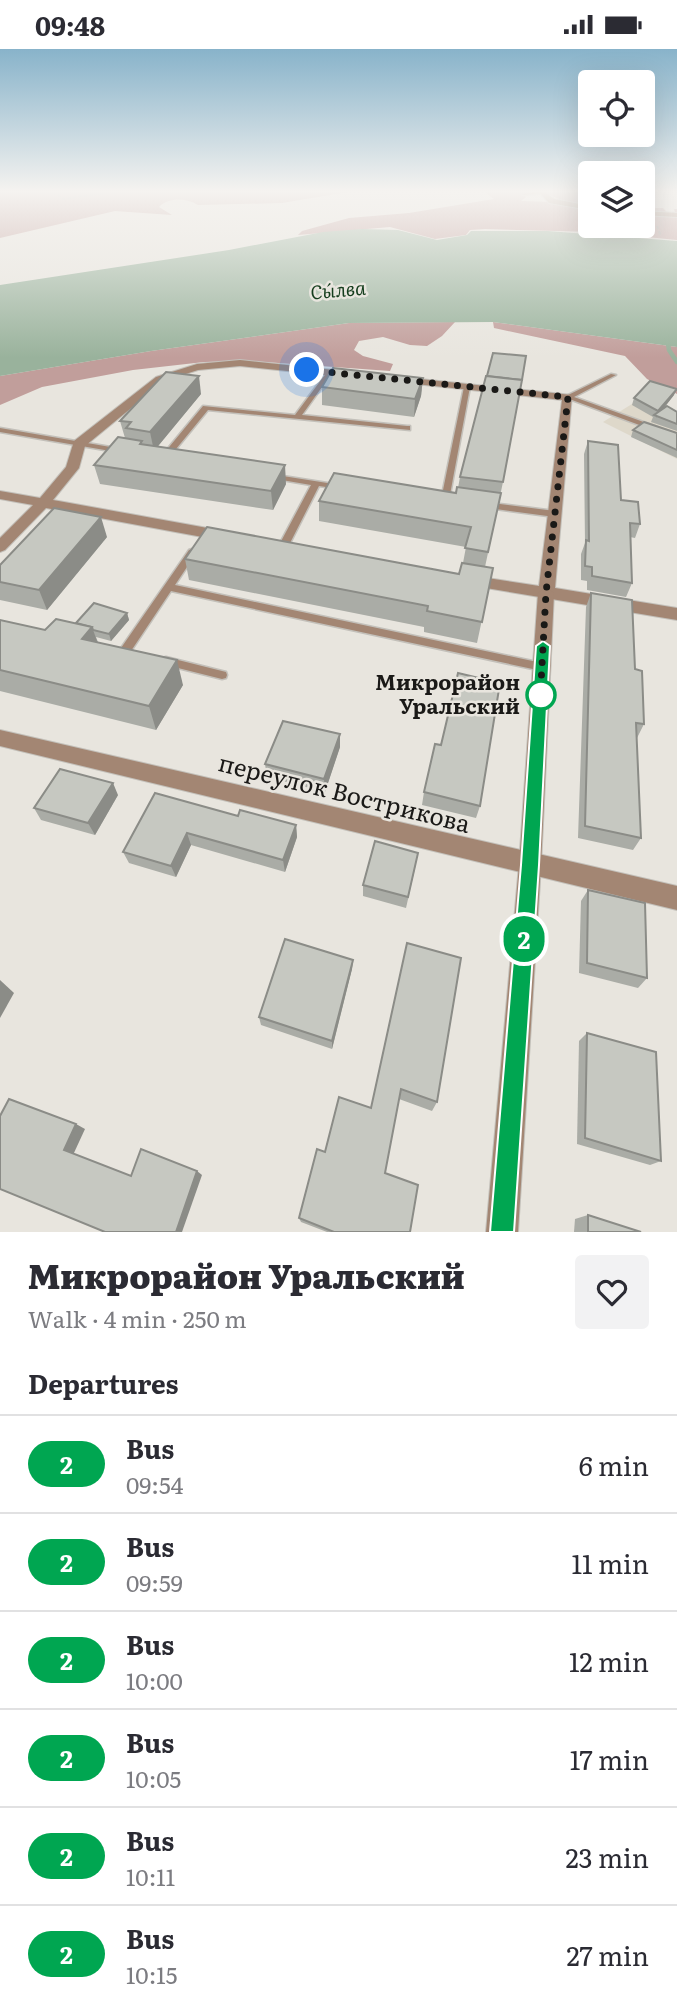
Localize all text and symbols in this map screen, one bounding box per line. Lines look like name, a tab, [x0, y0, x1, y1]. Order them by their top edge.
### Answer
text: 09:48	[35, 5, 105, 44]
map controls	[578, 70, 655, 238]
button: locate	[578, 70, 655, 147]
button: layers	[578, 161, 655, 238]
water label: Сы́лва	[309, 273, 367, 305]
your location	[289, 352, 324, 387]
place label: Микрорайон Уральский	[375, 665, 520, 720]
marker: Микрорайон Уральский	[526, 680, 556, 710]
street label: переулок Вострикова	[215, 743, 474, 840]
line badge: 2	[501, 916, 547, 962]
text: 2	[518, 921, 530, 956]
text: Микрорайон Уральский	[28, 1250, 465, 1299]
button: heart	[575, 1255, 649, 1329]
text: Walk · 4 min · 250 m	[28, 1301, 247, 1335]
text: Departures	[28, 1363, 179, 1402]
text: Bus	[126, 1428, 174, 1467]
text: 6 min	[579, 1445, 649, 1484]
text: 2	[60, 1446, 73, 1481]
text: 09:54	[126, 1467, 183, 1501]
text: Bus	[126, 1526, 174, 1565]
text: 11 min	[572, 1543, 649, 1582]
text: 2	[60, 1544, 73, 1579]
text: 09:59	[126, 1565, 183, 1599]
text: Bus	[126, 1624, 174, 1663]
text: 12 min	[569, 1641, 649, 1680]
text: 2	[60, 1642, 73, 1677]
text: 10:00	[126, 1663, 183, 1697]
text: Bus	[126, 1722, 174, 1761]
text: 17 min	[570, 1739, 649, 1778]
text: 2	[60, 1740, 73, 1775]
text: 10:05	[126, 1761, 181, 1795]
text: Bus	[126, 1820, 174, 1859]
text: 23 min	[565, 1837, 649, 1876]
text: 2	[60, 1838, 73, 1873]
text: 10:11	[126, 1859, 175, 1893]
text: Bus	[126, 1918, 174, 1957]
text: 27 min	[567, 1935, 649, 1974]
text: 2	[60, 1936, 73, 1971]
text: 10:15	[126, 1957, 177, 1991]

